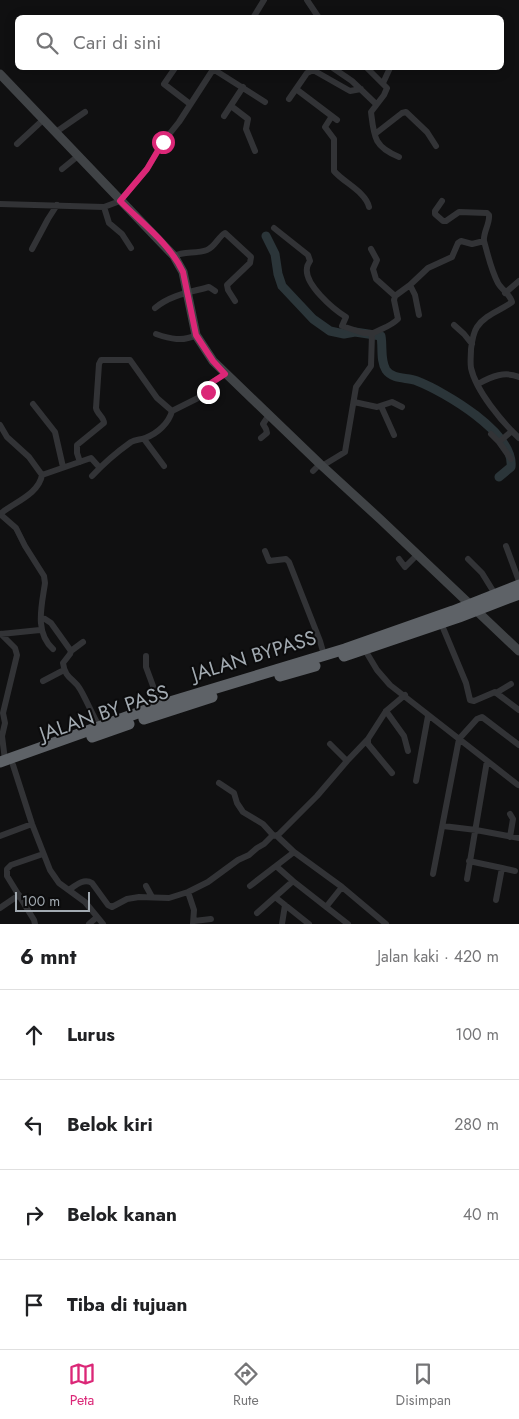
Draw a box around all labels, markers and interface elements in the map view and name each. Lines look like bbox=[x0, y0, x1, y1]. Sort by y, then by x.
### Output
search box bbox=[15, 15, 504, 70]
icon: search bbox=[33, 29, 61, 57]
text: Cari di sini bbox=[73, 29, 161, 56]
route start bbox=[152, 131, 175, 154]
route end bbox=[197, 381, 220, 404]
street label: JALAN BYPASS bbox=[185, 623, 320, 690]
street label: JALAN BY PASS bbox=[33, 677, 172, 750]
scale bar bbox=[15, 889, 90, 912]
text: 100 m bbox=[22, 891, 60, 911]
text: 6 mnt bbox=[20, 942, 76, 972]
text: Jalan kaki · 420 m bbox=[377, 945, 499, 968]
icon: ahead bbox=[20, 1021, 48, 1049]
text: Lurus bbox=[67, 1021, 115, 1048]
text: 100 m bbox=[455, 1023, 499, 1046]
icon: left bbox=[20, 1111, 48, 1139]
text: Belok kiri bbox=[67, 1111, 153, 1138]
text: 280 m bbox=[454, 1113, 499, 1136]
icon: right bbox=[20, 1201, 48, 1229]
text: Belok kanan bbox=[67, 1201, 177, 1228]
text: 40 m bbox=[463, 1203, 499, 1226]
icon: arrive bbox=[20, 1291, 48, 1319]
text: Tiba di tujuan bbox=[67, 1291, 187, 1318]
tab: Peta bbox=[68, 1360, 96, 1410]
tab: Rute bbox=[232, 1360, 260, 1410]
tab: Disimpan bbox=[396, 1360, 451, 1410]

